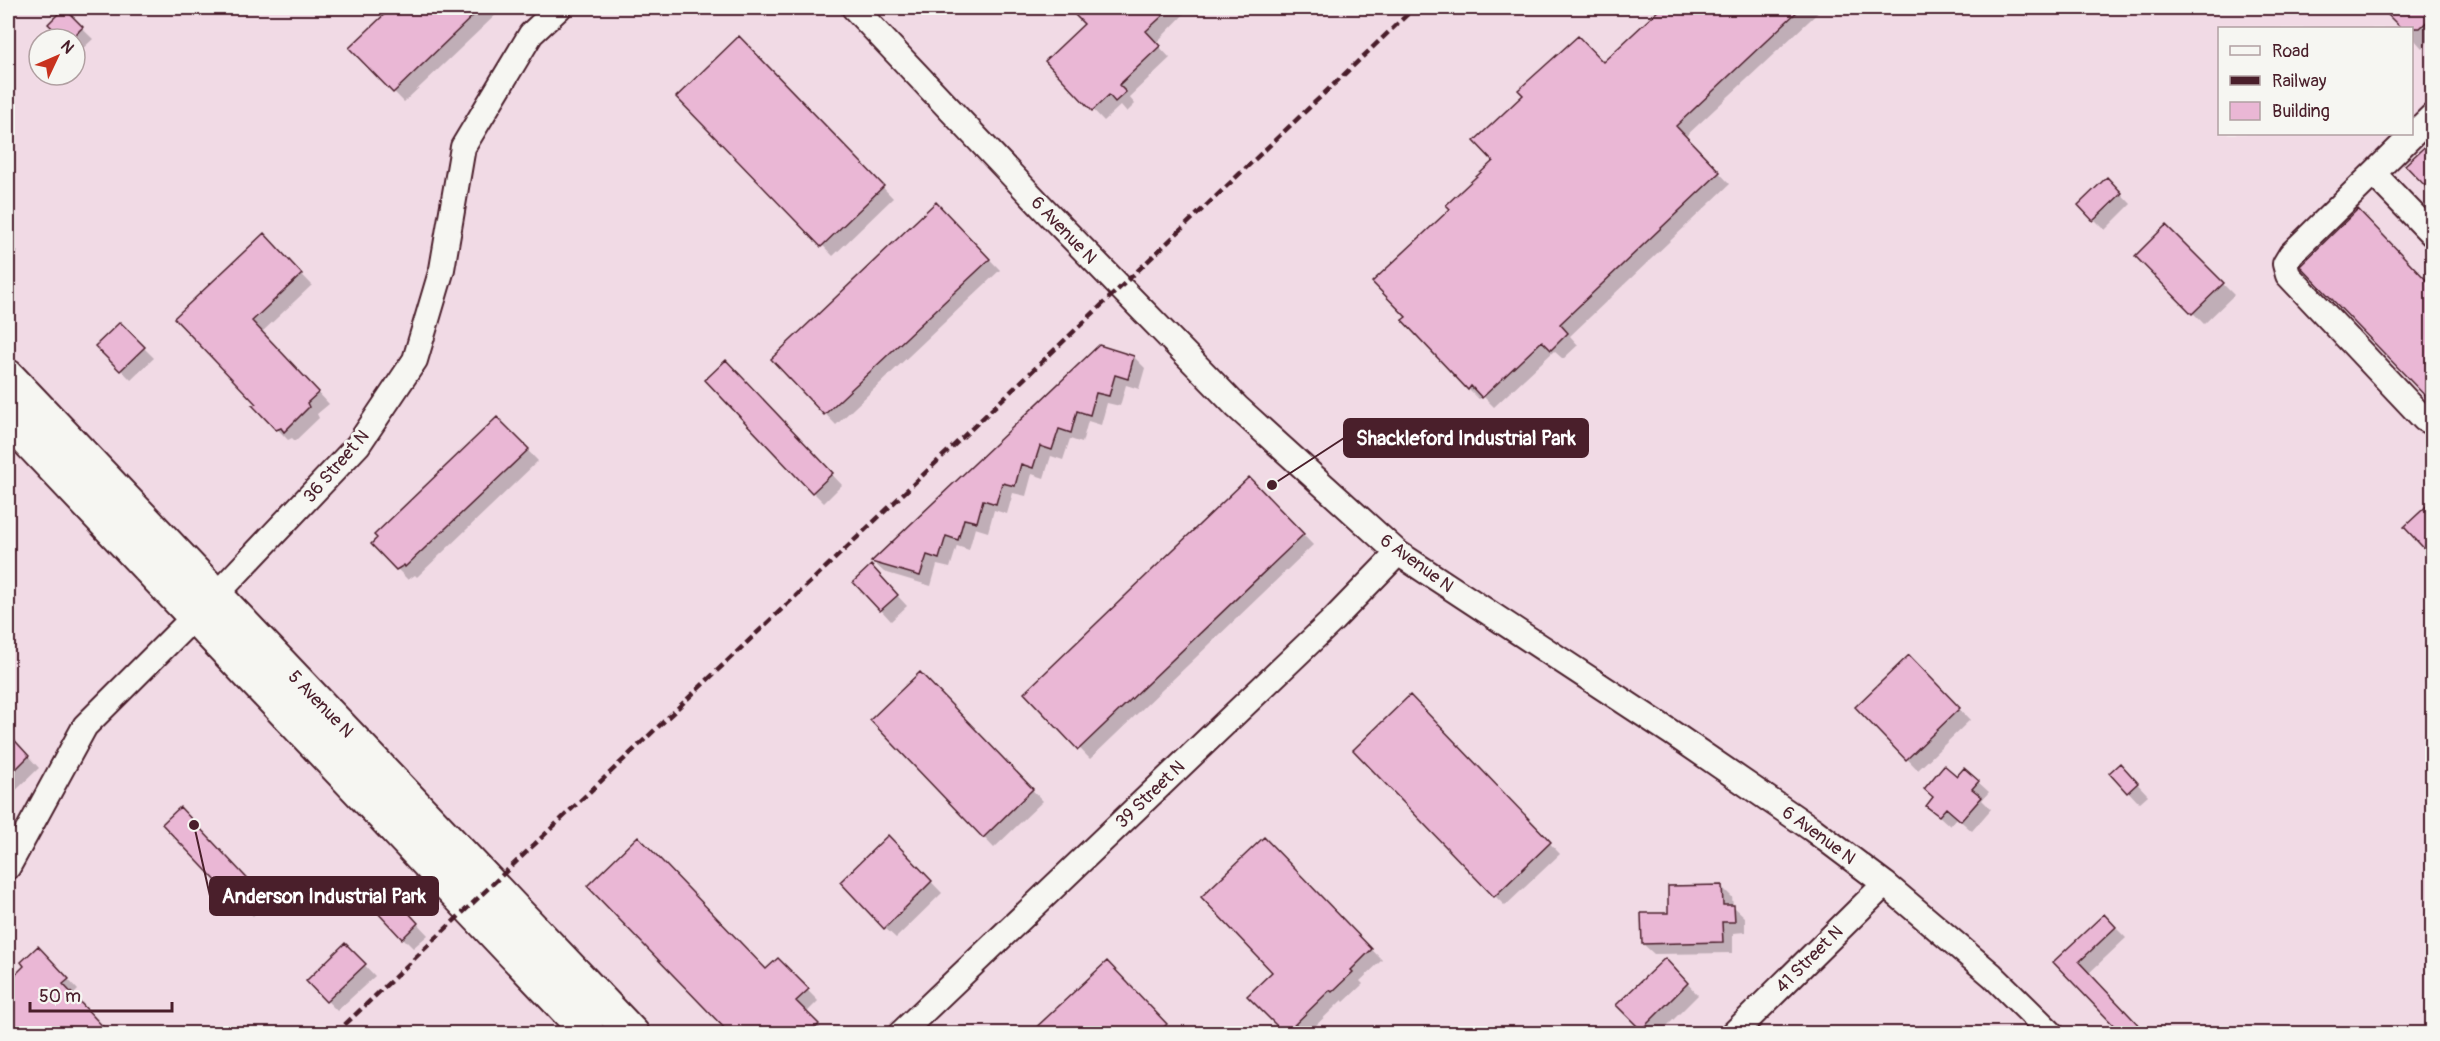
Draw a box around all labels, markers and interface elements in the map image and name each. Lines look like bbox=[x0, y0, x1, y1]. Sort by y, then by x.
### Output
north arrow bbox=[27, 27, 87, 87]
legend bbox=[2218, 27, 2413, 135]
text: N bbox=[56, 36, 78, 58]
text: Road bbox=[2272, 40, 2309, 63]
text: Railway bbox=[2272, 70, 2327, 93]
text: Building bbox=[2272, 100, 2330, 123]
street label: 6 Avenue N bbox=[1026, 192, 1102, 269]
callout: Shackleford Industrial Park bbox=[1344, 419, 1588, 457]
street label: 36 Street N bbox=[298, 425, 374, 508]
text: Shackleford Industrial Park bbox=[1356, 426, 1577, 451]
street label: 6 Avenue N bbox=[1375, 529, 1458, 598]
street label: 5 Avenue N bbox=[283, 666, 358, 743]
street label: 39 Street N bbox=[1111, 755, 1190, 833]
street label: 6 Avenue N bbox=[1777, 801, 1860, 870]
callout: Anderson Industrial Park bbox=[210, 877, 438, 915]
text: Anderson Industrial Park bbox=[222, 884, 427, 909]
street label: 41 Street N bbox=[1771, 921, 1848, 998]
scale bar bbox=[30, 975, 172, 1013]
text: 50 m bbox=[39, 985, 81, 1008]

